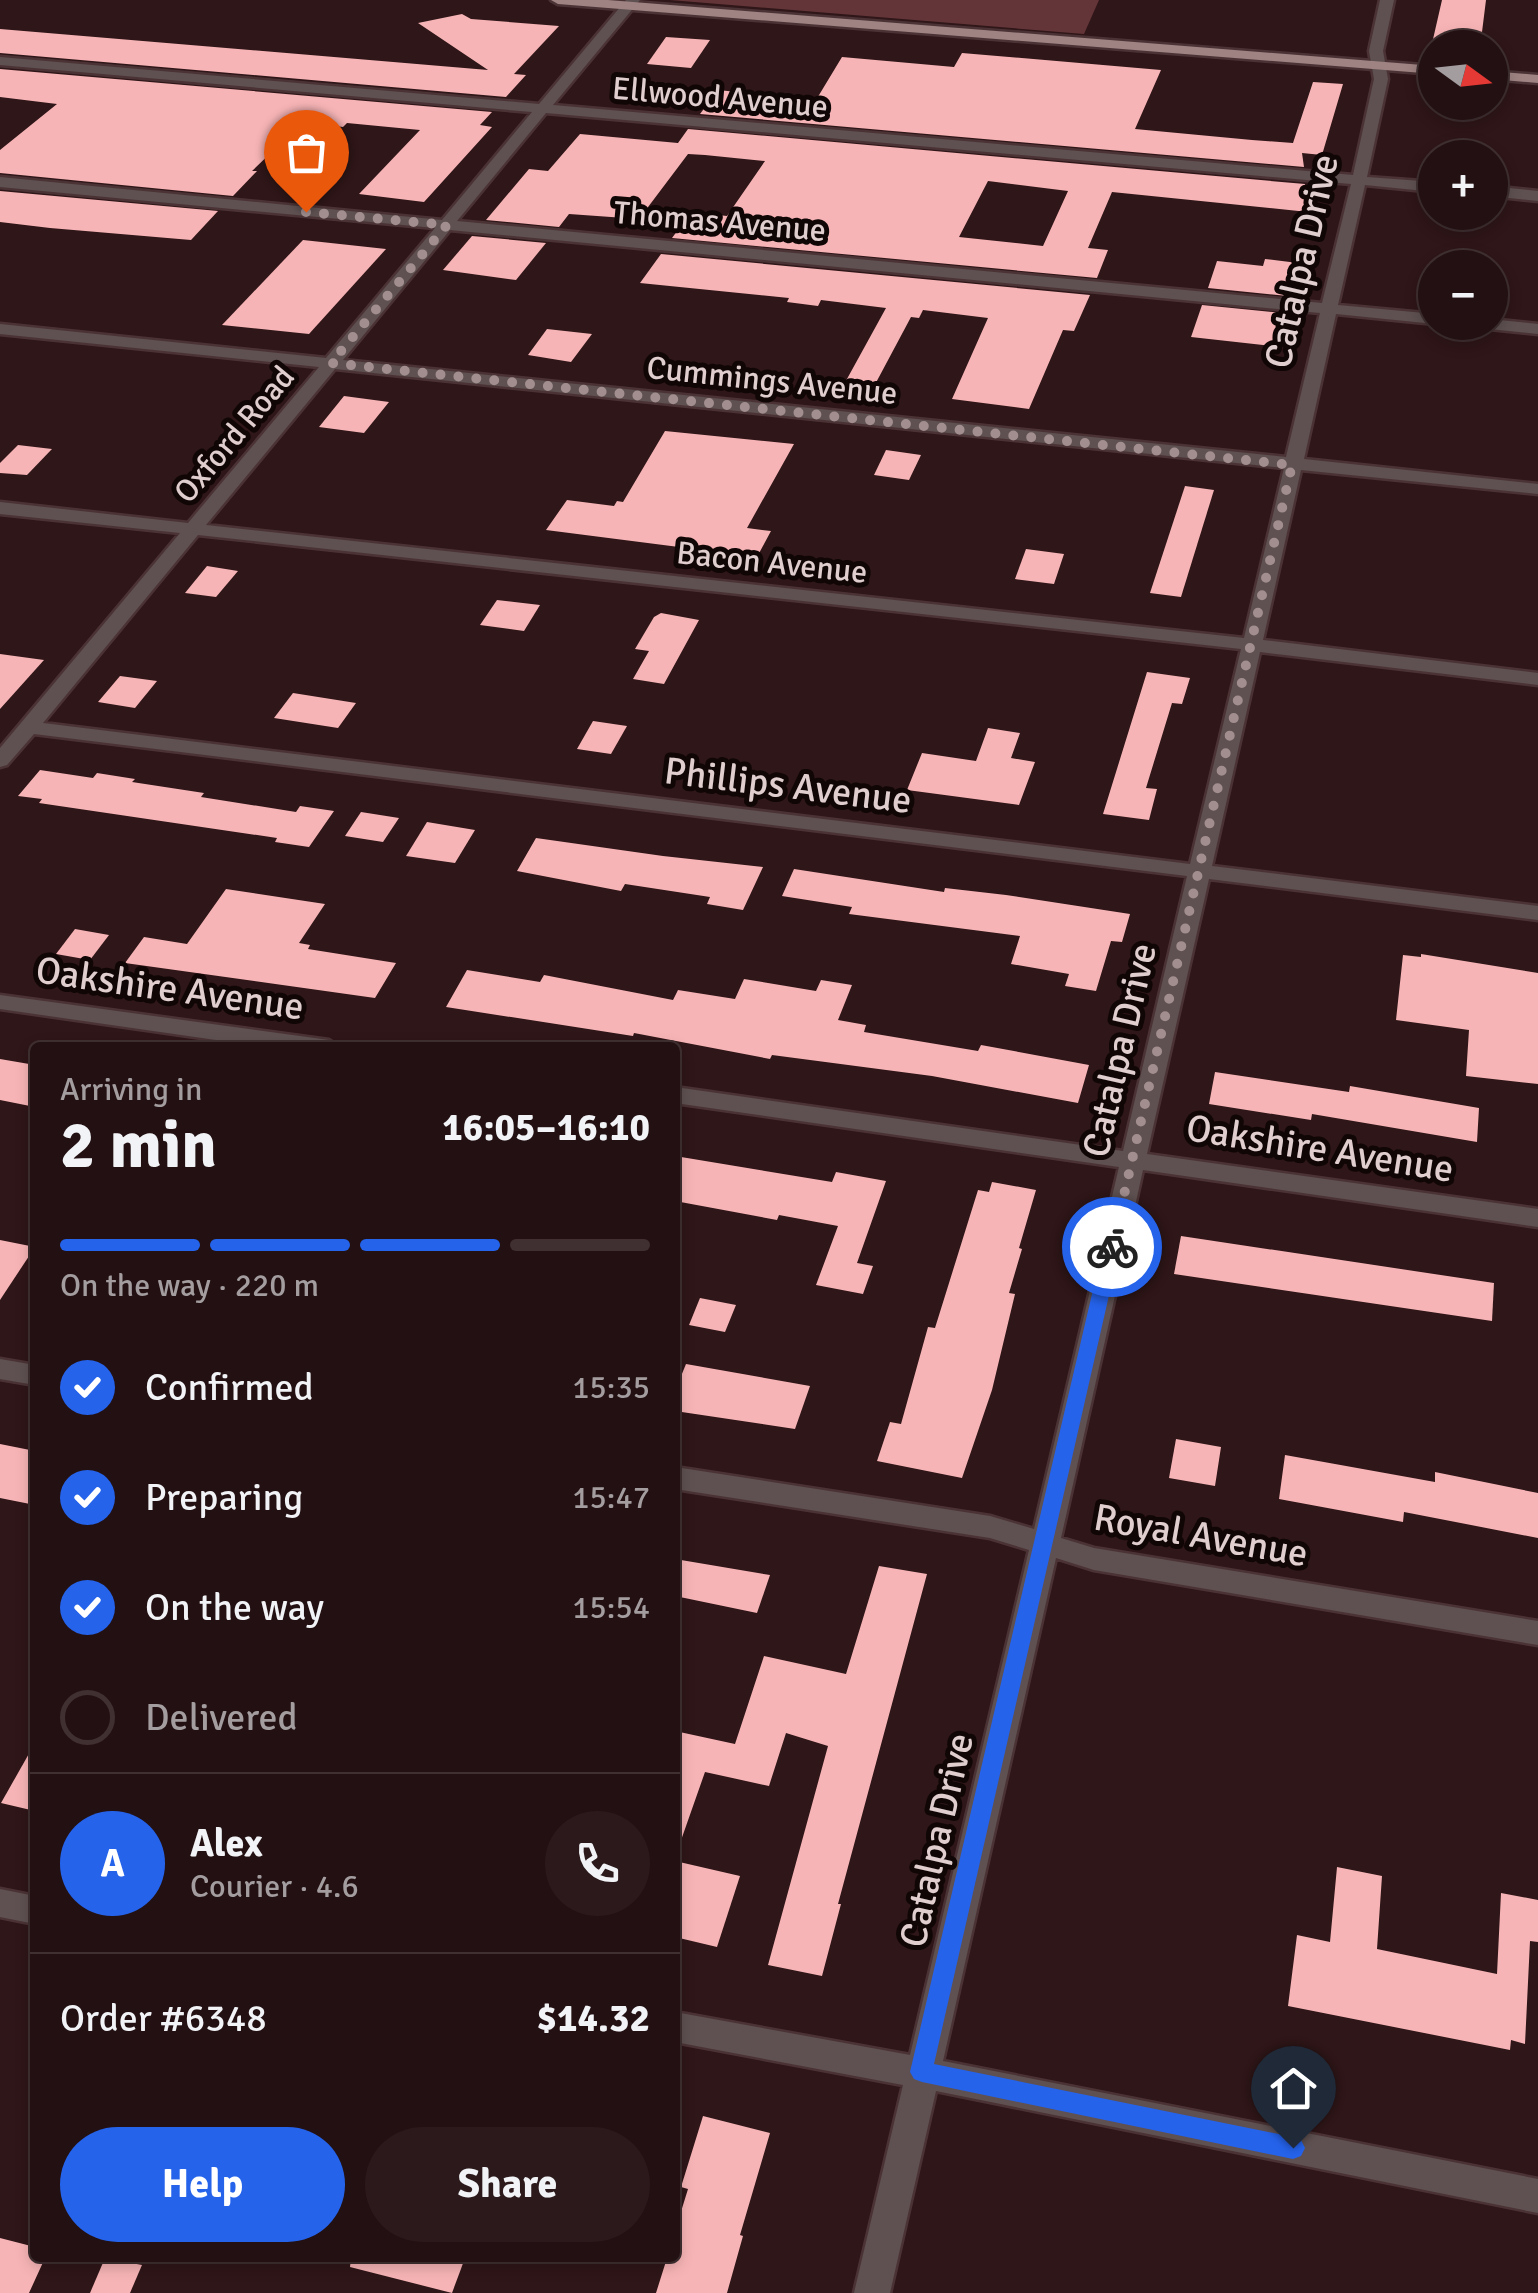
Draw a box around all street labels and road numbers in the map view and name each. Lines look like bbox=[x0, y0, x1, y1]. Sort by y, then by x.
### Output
street label: Ellwood Avenue bbox=[610, 69, 829, 126]
street label: Catalpa Drive bbox=[1254, 150, 1349, 373]
street label: Thomas Avenue bbox=[612, 193, 828, 250]
street label: Cummings Avenue bbox=[645, 348, 899, 413]
street label: Oxford Road bbox=[166, 358, 303, 511]
street label: Bacon Avenue bbox=[675, 533, 869, 592]
street label: Phillips Avenue bbox=[662, 747, 914, 824]
street label: Catalpa Drive bbox=[1072, 939, 1167, 1162]
street label: Oakshire Avenue bbox=[33, 946, 307, 1031]
street label: Oakshire Avenue bbox=[1183, 1104, 1457, 1193]
street label: Royal Avenue bbox=[1090, 1494, 1312, 1577]
street label: Catalpa Drive bbox=[889, 1729, 984, 1952]

